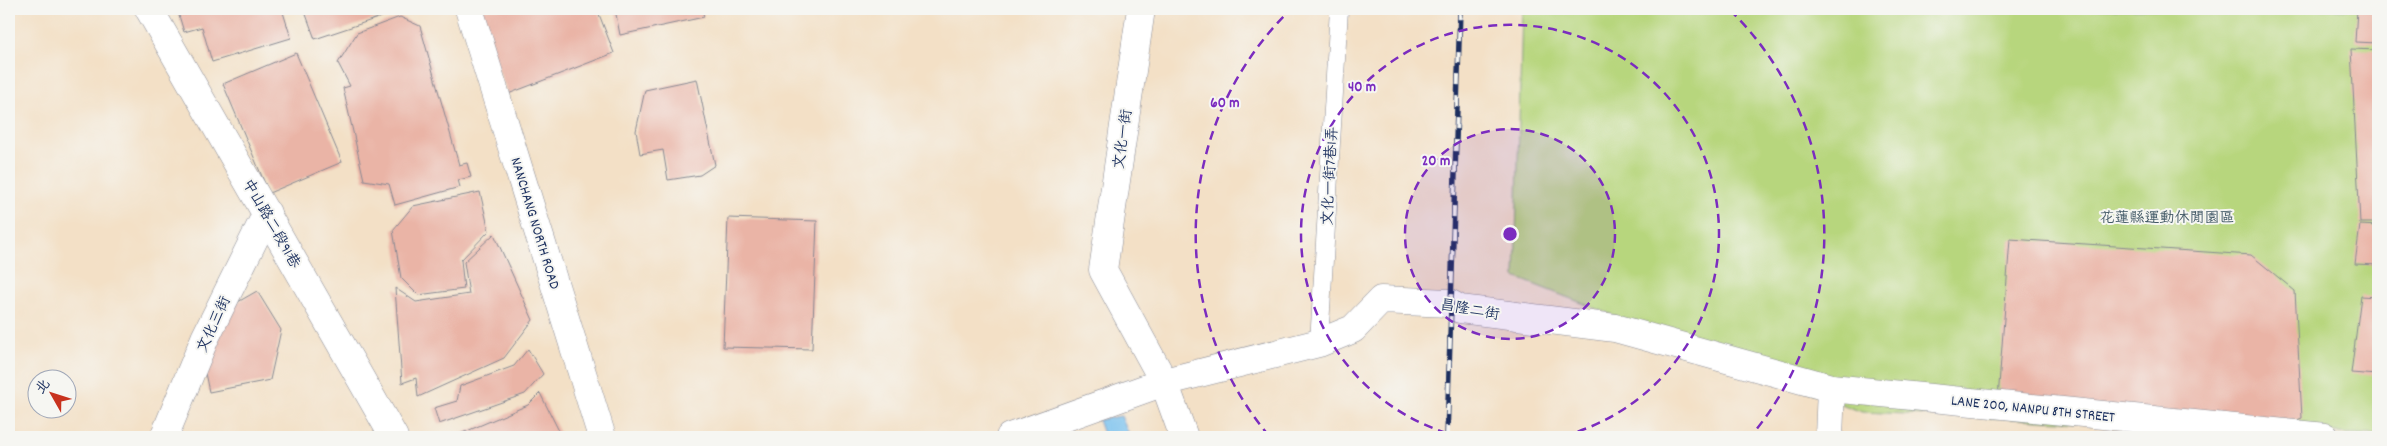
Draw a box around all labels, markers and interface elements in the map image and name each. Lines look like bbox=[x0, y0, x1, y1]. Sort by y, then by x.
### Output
text: 40 m bbox=[1348, 77, 1376, 99]
text: 60 m bbox=[1210, 93, 1240, 115]
street label: 文化一街 bbox=[1109, 108, 1139, 171]
street label: 文化一街7巷1弄 bbox=[1317, 126, 1345, 226]
text: 20 m bbox=[1422, 151, 1450, 173]
street label: NANCHANG NORTH ROAD bbox=[504, 155, 565, 293]
street label: 中山路二段91巷 bbox=[236, 175, 305, 273]
park label: 花蓮縣運動休閒園區 bbox=[2099, 208, 2235, 230]
centre of rings bbox=[1501, 225, 1519, 243]
street label: 文化三街 bbox=[192, 293, 237, 357]
street label: 昌隆二街 bbox=[1438, 295, 1501, 327]
north arrow bbox=[28, 368, 78, 418]
text: 北 bbox=[31, 375, 56, 399]
street label: LANE 200, NANPU 8TH STREET bbox=[1950, 390, 2116, 430]

